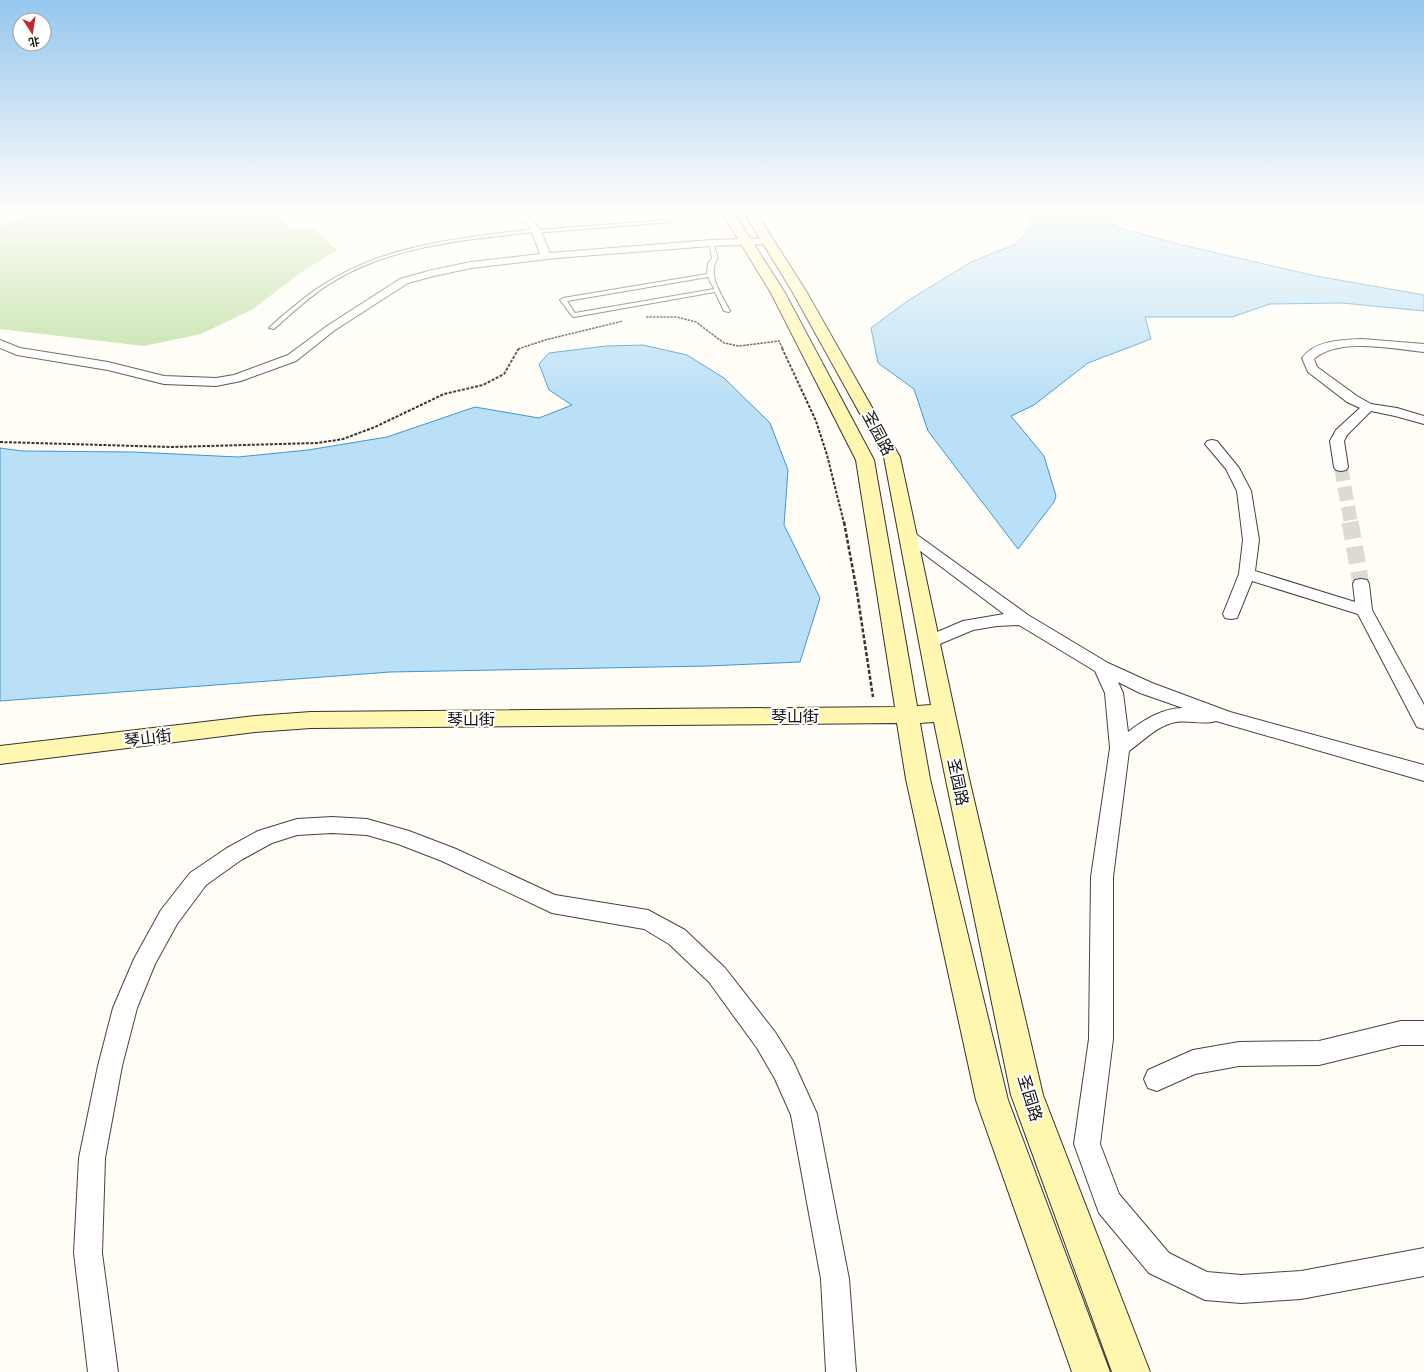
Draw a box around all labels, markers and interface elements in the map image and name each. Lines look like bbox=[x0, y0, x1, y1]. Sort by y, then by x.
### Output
north arrow bbox=[12, 12, 52, 52]
text: 北 bbox=[27, 34, 41, 49]
street label: 圣园路 bbox=[858, 407, 898, 459]
street label: 琴山街 bbox=[771, 707, 819, 726]
street label: 琴山街 bbox=[447, 710, 495, 729]
street label: 琴山街 bbox=[123, 726, 173, 750]
street label: 圣园路 bbox=[944, 757, 972, 807]
street label: 圣园路 bbox=[1014, 1072, 1046, 1124]

